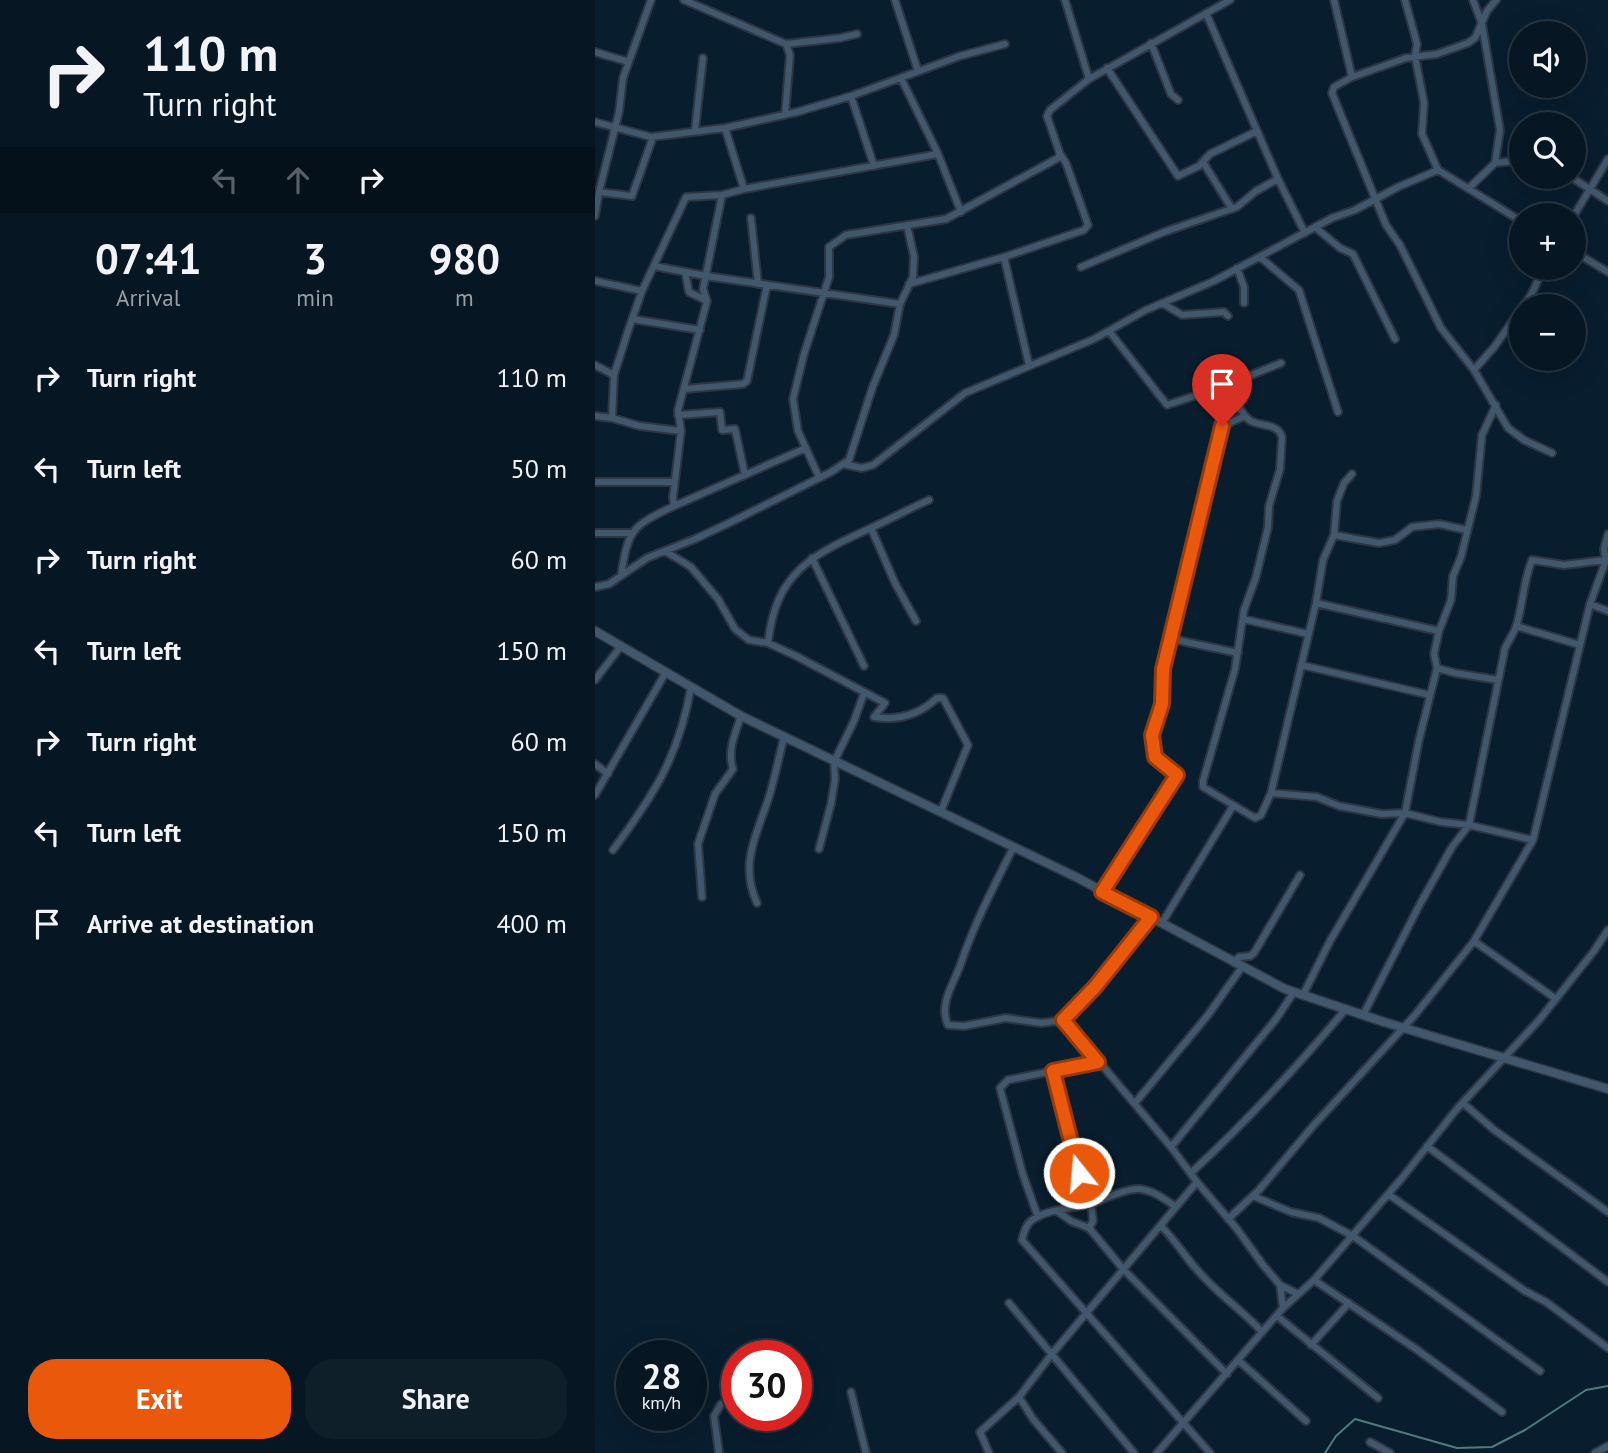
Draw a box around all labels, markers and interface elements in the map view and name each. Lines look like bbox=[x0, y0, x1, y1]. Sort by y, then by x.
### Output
text: 110 m bbox=[143, 21, 278, 85]
map controls bbox=[1509, 21, 1586, 371]
button: sound bbox=[1509, 21, 1586, 98]
icon: right bbox=[28, 28, 119, 119]
text: Turn right bbox=[143, 83, 277, 125]
button: search bbox=[1509, 112, 1586, 189]
icon: left bbox=[206, 161, 244, 199]
icon: ahead bbox=[279, 161, 317, 199]
icon: right bbox=[352, 161, 390, 199]
button: + bbox=[1509, 203, 1586, 280]
text: 07:41 bbox=[95, 231, 201, 286]
text: 3 bbox=[303, 231, 327, 286]
text: 980 bbox=[429, 231, 500, 286]
text: Arrival bbox=[116, 283, 180, 312]
text: min bbox=[296, 283, 334, 312]
text: m bbox=[455, 283, 474, 312]
button: − bbox=[1509, 294, 1586, 371]
pin bbox=[1192, 354, 1252, 426]
icon: right bbox=[28, 359, 66, 397]
text: Turn right bbox=[87, 361, 196, 394]
text: 110 m bbox=[496, 361, 567, 394]
icon: arrive bbox=[1203, 365, 1241, 403]
icon: left bbox=[28, 450, 66, 488]
text: Turn left bbox=[87, 452, 181, 485]
text: 50 m bbox=[511, 452, 567, 485]
icon: right bbox=[28, 541, 66, 579]
text: Turn right bbox=[87, 543, 196, 576]
text: 60 m bbox=[511, 543, 567, 576]
icon: left bbox=[28, 632, 66, 670]
text: Turn left bbox=[87, 634, 181, 667]
text: 150 m bbox=[496, 634, 567, 667]
icon: right bbox=[28, 723, 66, 761]
text: Turn right bbox=[87, 725, 196, 758]
text: 60 m bbox=[511, 725, 567, 758]
icon: left bbox=[28, 814, 66, 852]
text: Turn left bbox=[87, 816, 181, 849]
text: 150 m bbox=[496, 816, 567, 849]
icon: arrive bbox=[28, 905, 66, 943]
text: Arrive at destination bbox=[87, 907, 314, 940]
text: 400 m bbox=[496, 907, 567, 940]
position arrow bbox=[1042, 1136, 1116, 1210]
speed limit sign: 30 bbox=[721, 1340, 812, 1431]
text: 28 bbox=[642, 1353, 681, 1399]
button: Exit bbox=[28, 1359, 291, 1439]
button: Share bbox=[305, 1359, 567, 1439]
text: km/h bbox=[642, 1391, 681, 1414]

